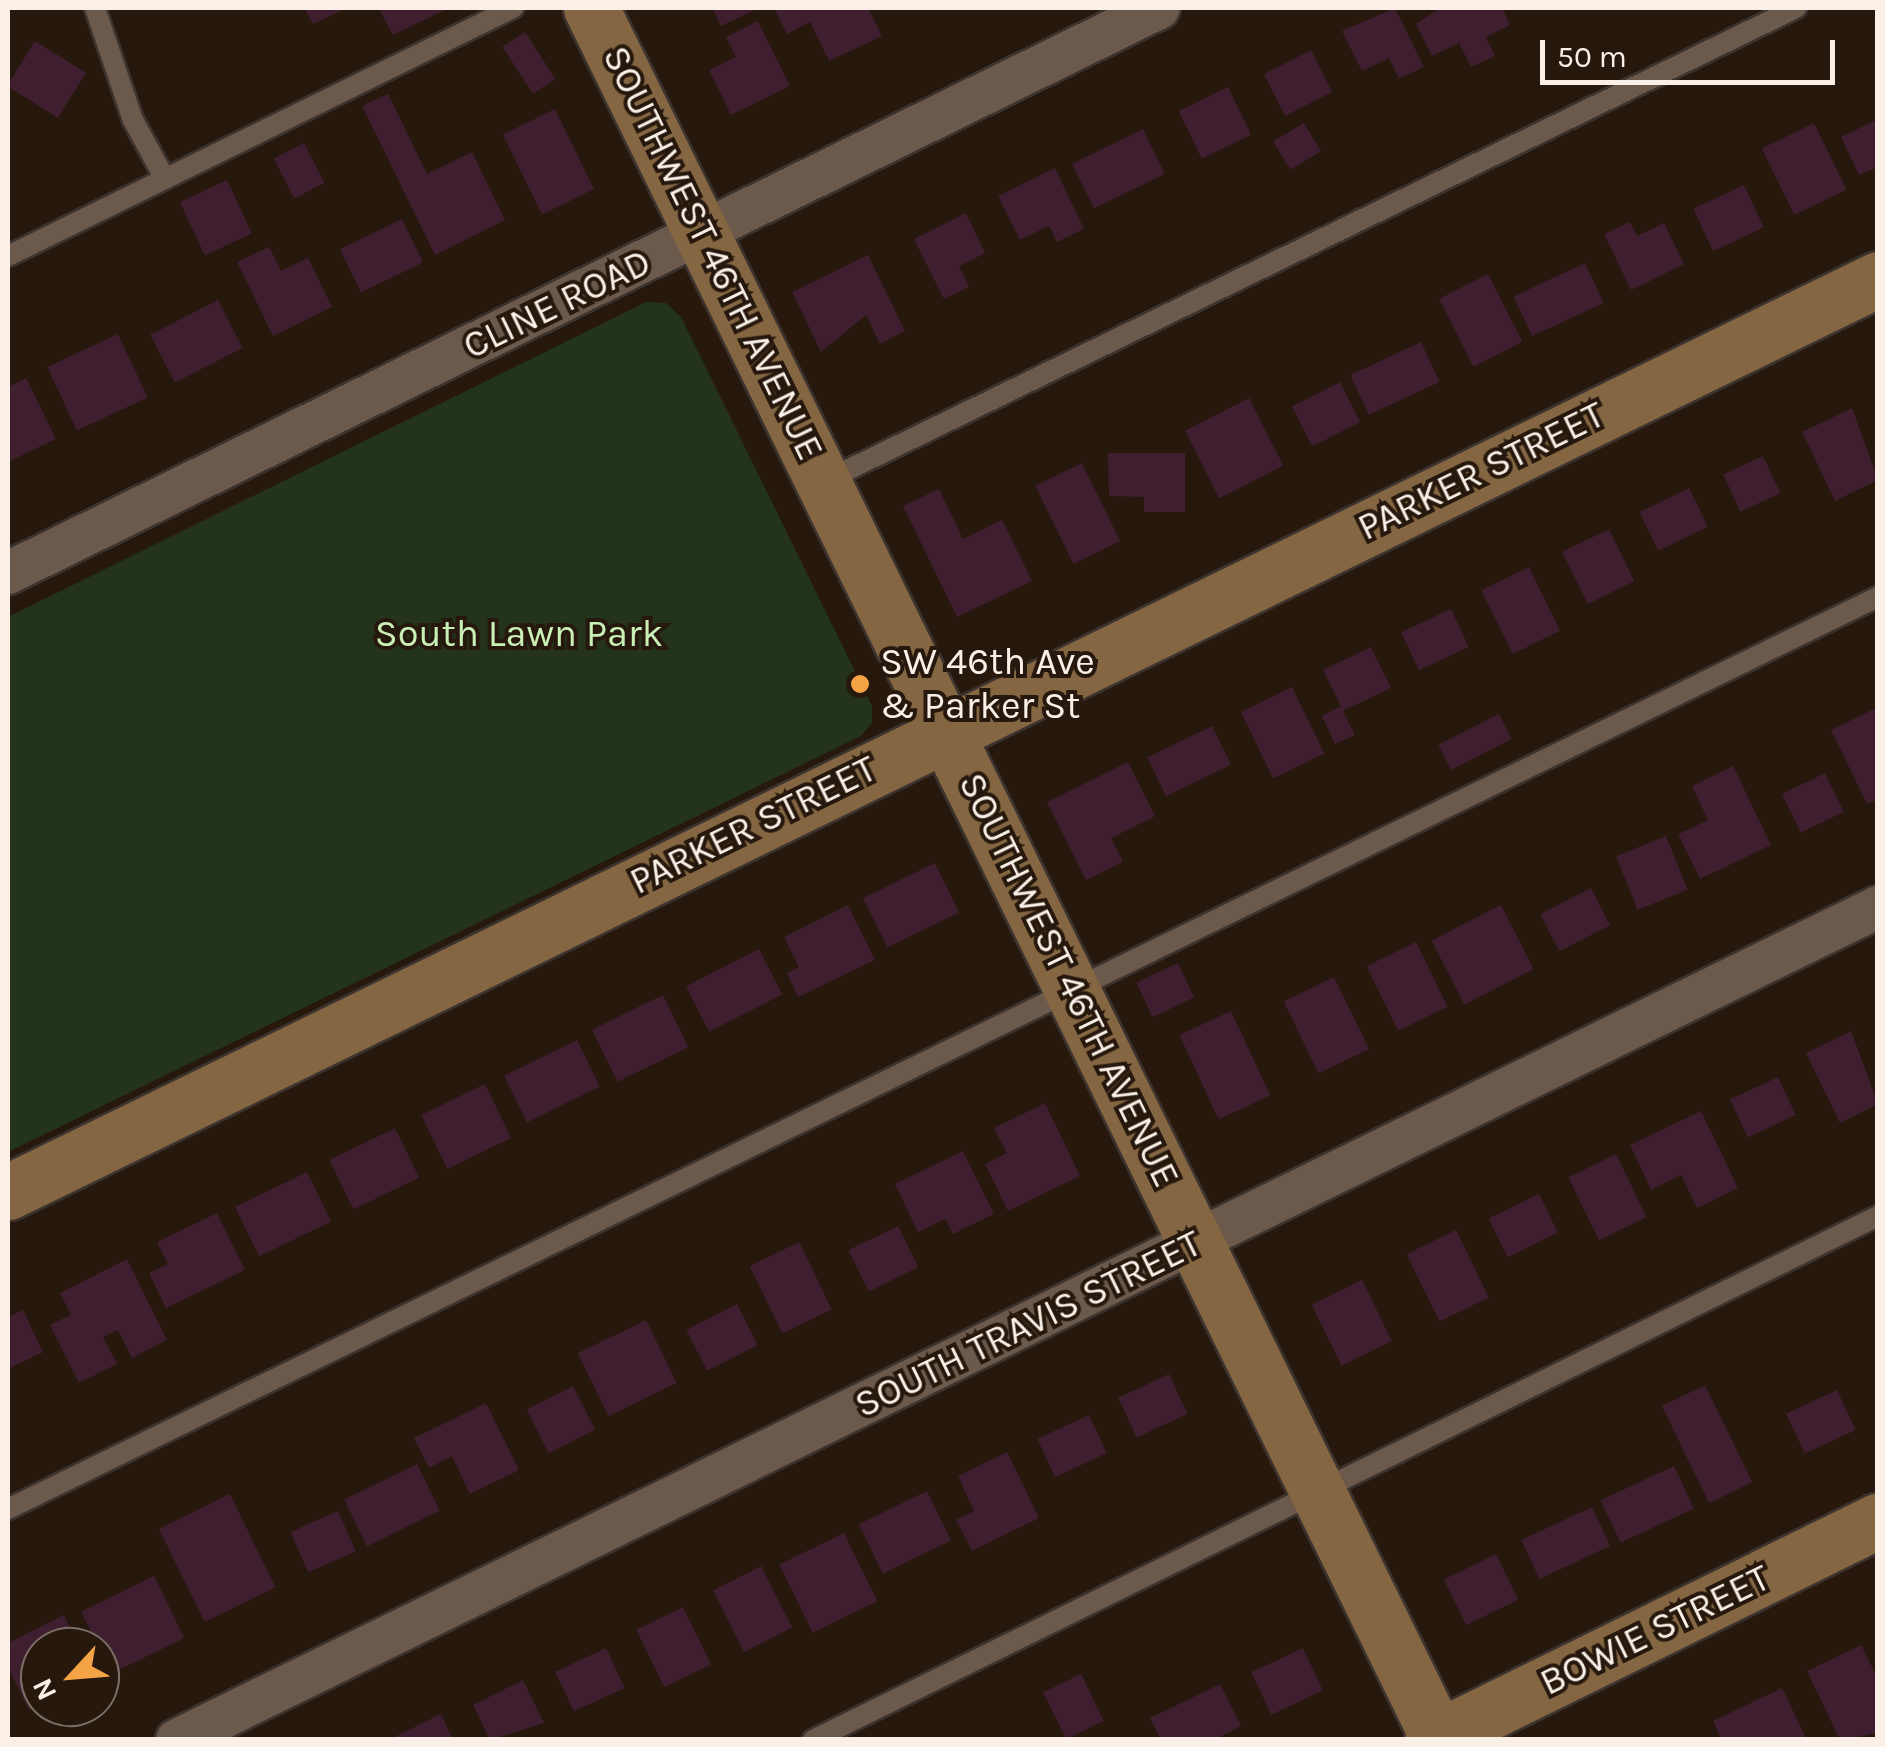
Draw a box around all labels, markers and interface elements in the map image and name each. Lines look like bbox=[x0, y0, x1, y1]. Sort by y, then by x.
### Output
scale bar bbox=[1545, 20, 1840, 82]
street label: SOUTHWEST 46TH AVENUE bbox=[593, 38, 833, 468]
text: 50 m bbox=[1557, 39, 1627, 75]
street label: CLINE ROAD bbox=[456, 239, 658, 369]
street label: PARKER STREET bbox=[1350, 392, 1612, 550]
park label: South Lawn Park bbox=[375, 611, 663, 657]
place label: SW 46th Ave & Parker St bbox=[880, 639, 1095, 728]
marker: SW 46th Ave & Parker St bbox=[849, 673, 871, 695]
street label: PARKER STREET bbox=[622, 746, 884, 904]
street label: SOUTHWEST 46TH AVENUE bbox=[949, 765, 1189, 1195]
street label: SOUTH TRAVIS STREET bbox=[847, 1220, 1209, 1428]
street label: BOWIE STREET bbox=[1533, 1555, 1777, 1705]
north arrow bbox=[20, 1627, 120, 1727]
text: N bbox=[25, 1673, 64, 1706]

